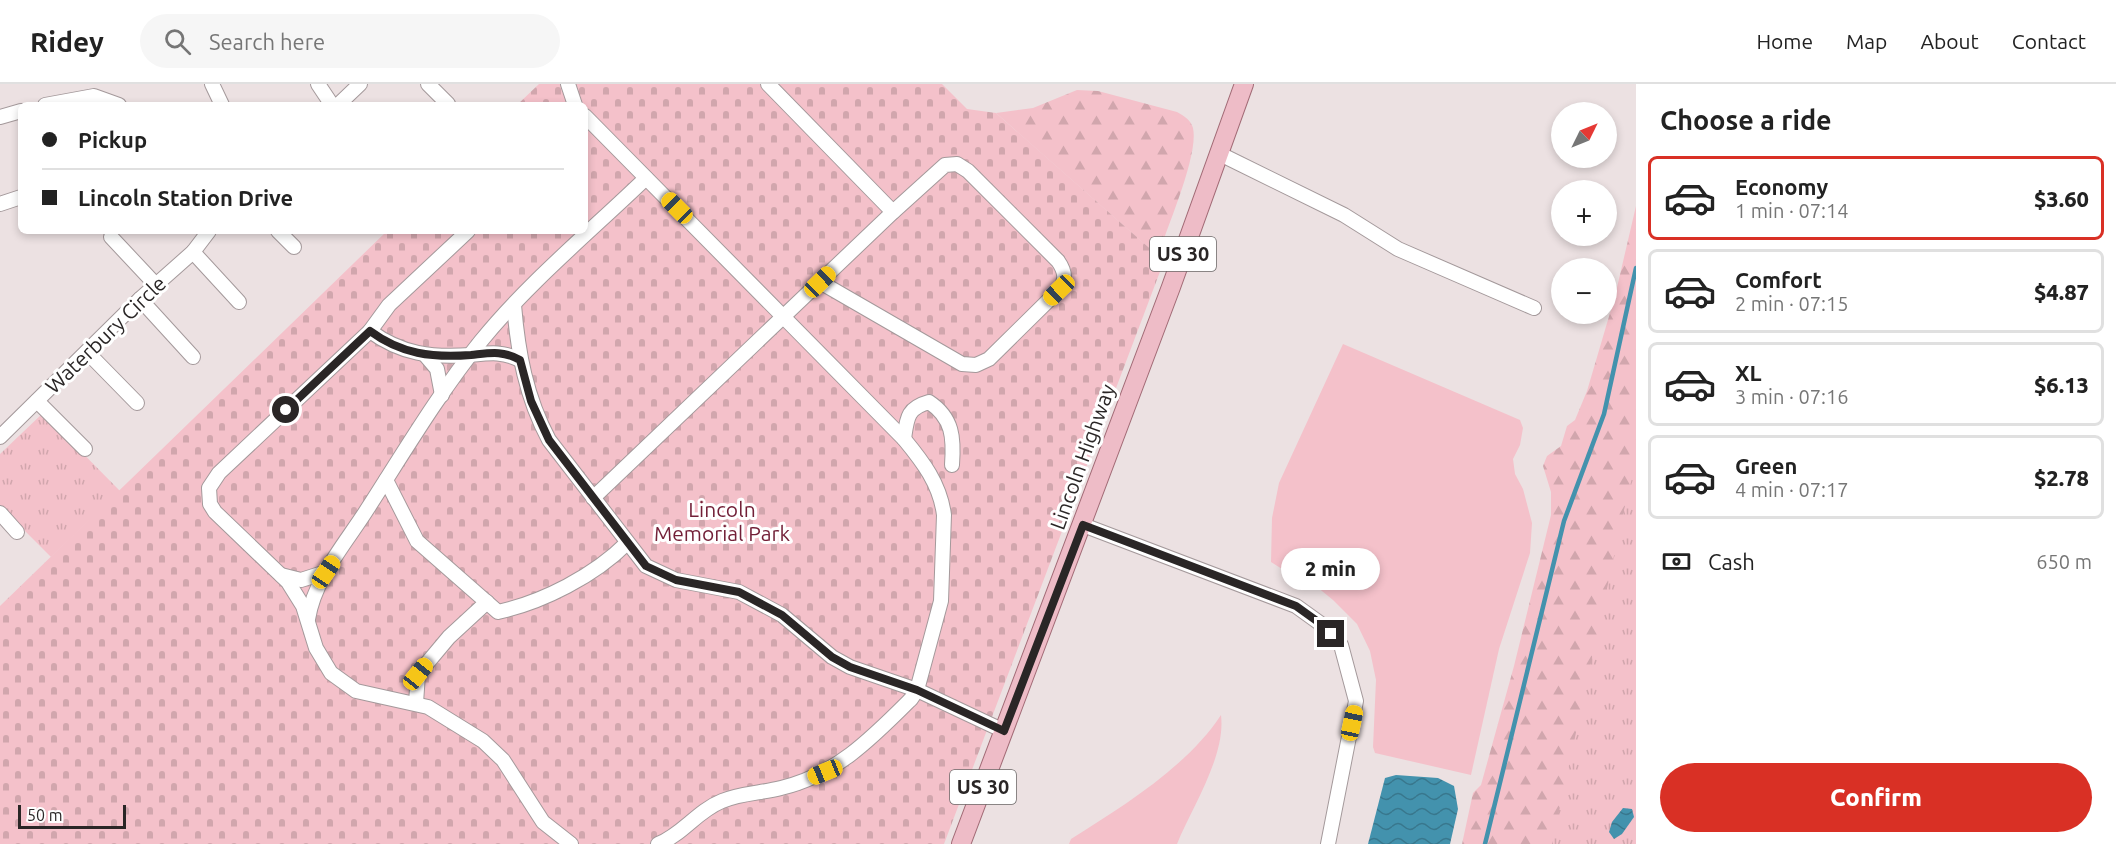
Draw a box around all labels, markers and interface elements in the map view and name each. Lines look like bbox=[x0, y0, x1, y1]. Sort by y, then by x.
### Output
search box bbox=[140, 14, 560, 68]
icon: search bbox=[161, 25, 194, 58]
text: Ridey bbox=[30, 26, 104, 57]
text: Search here bbox=[209, 29, 325, 54]
text: Home bbox=[1756, 29, 1813, 53]
text: Map bbox=[1846, 29, 1887, 53]
text: About bbox=[1920, 29, 1979, 53]
text: Contact bbox=[2012, 29, 2086, 53]
north arrow bbox=[1551, 102, 1617, 168]
map controls bbox=[1551, 102, 1617, 324]
text: Choose a ride bbox=[1660, 105, 1832, 135]
text: Pickup bbox=[78, 127, 147, 152]
icon: car bbox=[1663, 171, 1717, 225]
text: Economy bbox=[1735, 174, 1828, 199]
button: + bbox=[1551, 180, 1617, 246]
text: Lincoln Station Drive bbox=[78, 185, 293, 210]
text: $3.60 bbox=[2034, 186, 2089, 211]
car bbox=[658, 189, 696, 227]
text: 1 min · 07:14 bbox=[1735, 199, 1849, 222]
road number: US 30 bbox=[1150, 237, 1216, 271]
button: − bbox=[1551, 258, 1617, 324]
car bbox=[801, 263, 839, 301]
icon: car bbox=[1663, 264, 1717, 318]
text: Comfort bbox=[1735, 267, 1822, 292]
street label: Waterbury Circle bbox=[40, 271, 170, 398]
car bbox=[1040, 271, 1078, 309]
text: $4.87 bbox=[2034, 279, 2089, 304]
text: 2 min · 07:15 bbox=[1735, 292, 1849, 315]
icon: car bbox=[1663, 357, 1717, 411]
text: XL bbox=[1735, 360, 1762, 385]
text: $6.13 bbox=[2034, 372, 2089, 397]
street label: Lincoln Highway bbox=[1045, 381, 1120, 533]
text: 3 min · 07:16 bbox=[1735, 385, 1849, 408]
route start bbox=[272, 396, 299, 423]
icon: car bbox=[1663, 450, 1717, 504]
text: Green bbox=[1735, 453, 1797, 478]
text: $2.78 bbox=[2034, 465, 2089, 490]
text: 4 min · 07:17 bbox=[1735, 478, 1849, 501]
park label: Lincoln Memorial Park bbox=[654, 497, 790, 545]
icon: cash bbox=[1660, 545, 1693, 578]
callout: 2 min bbox=[1282, 547, 1380, 589]
text: Cash bbox=[1708, 549, 1755, 574]
text: 650 m bbox=[2036, 550, 2092, 573]
car bbox=[308, 552, 344, 592]
text: 2 min bbox=[1305, 557, 1356, 580]
route end bbox=[1317, 620, 1344, 647]
car bbox=[400, 654, 436, 694]
car bbox=[1339, 704, 1365, 742]
car bbox=[805, 757, 845, 787]
button: Confirm bbox=[1660, 763, 2092, 832]
road number: US 30 bbox=[950, 770, 1016, 804]
scale bar bbox=[18, 802, 126, 830]
text: 50 m bbox=[27, 806, 63, 824]

